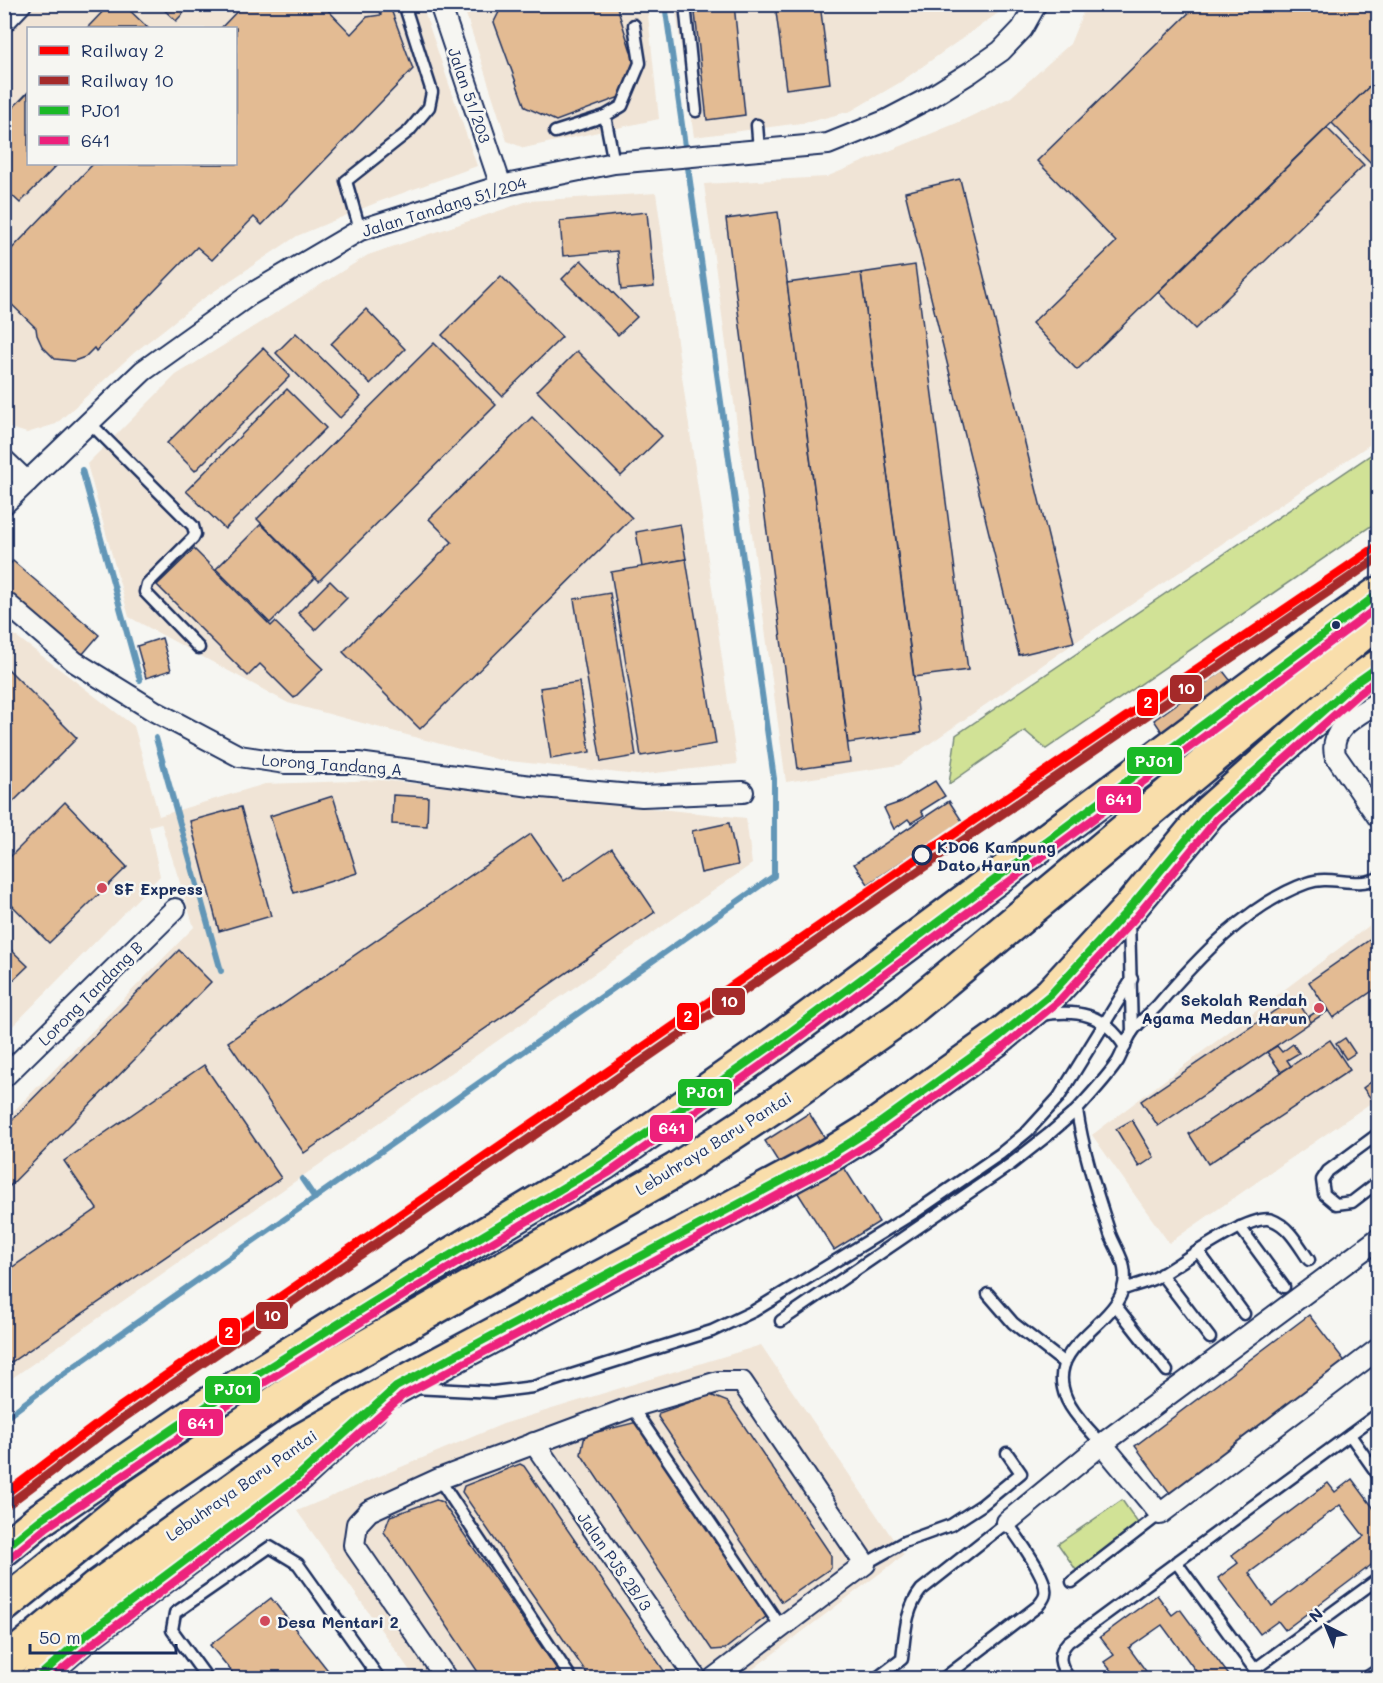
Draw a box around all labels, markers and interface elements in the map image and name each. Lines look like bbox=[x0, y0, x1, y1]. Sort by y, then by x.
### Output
legend bbox=[27, 27, 237, 165]
text: Railway 2 bbox=[81, 38, 164, 62]
street label: Jalan 51/203 bbox=[444, 44, 496, 146]
text: Railway 10 bbox=[81, 68, 173, 92]
text: PJ01 bbox=[81, 98, 121, 122]
text: 641 bbox=[81, 128, 110, 152]
street label: Jalan Tandang 51/204 bbox=[359, 171, 529, 241]
unlabelled marker bbox=[1330, 619, 1342, 631]
line badge: 10 bbox=[1169, 674, 1203, 703]
text: 10 bbox=[1177, 677, 1195, 698]
line badge: 2 bbox=[1136, 688, 1159, 717]
text: 2 bbox=[1144, 691, 1153, 712]
line badge: PJ01 bbox=[1126, 746, 1183, 775]
street label: Lorong Tandang A bbox=[261, 749, 403, 779]
text: PJ01 bbox=[1135, 750, 1173, 771]
line badge: 641 bbox=[1096, 785, 1142, 814]
text: 641 bbox=[1106, 788, 1132, 809]
place label: KD06 Kampung Dato Harun bbox=[937, 836, 1056, 875]
marker: KD06 Kampung Dato Harun bbox=[912, 845, 932, 865]
place label: SF Express bbox=[114, 878, 203, 899]
marker: SF Express bbox=[95, 881, 109, 895]
street label: Lorong Tandang B bbox=[33, 936, 147, 1050]
line badge: 10 bbox=[711, 987, 746, 1016]
place label: Sekolah Rendah Agama Medan Harun bbox=[1141, 989, 1307, 1028]
text: 10 bbox=[720, 990, 738, 1011]
marker: Sekolah Rendah Agama Medan Harun bbox=[1312, 1001, 1326, 1015]
line badge: 2 bbox=[676, 1002, 700, 1031]
text: 2 bbox=[684, 1005, 693, 1026]
line badge: PJ01 bbox=[677, 1078, 733, 1107]
text: PJ01 bbox=[686, 1081, 724, 1102]
street label: Lebuhraya Baru Pantai bbox=[631, 1086, 795, 1200]
line badge: 641 bbox=[649, 1114, 694, 1143]
text: 641 bbox=[659, 1117, 685, 1138]
line badge: 10 bbox=[255, 1301, 289, 1330]
text: 10 bbox=[263, 1304, 281, 1325]
line badge: 2 bbox=[218, 1317, 241, 1346]
text: 2 bbox=[225, 1321, 234, 1342]
line badge: PJ01 bbox=[204, 1375, 261, 1404]
text: PJ01 bbox=[214, 1378, 252, 1399]
line badge: 641 bbox=[178, 1408, 224, 1437]
text: 641 bbox=[188, 1412, 214, 1433]
street label: Lebuhraya Baru Pantai bbox=[161, 1425, 321, 1545]
street label: Jalan PJS 2B/3 bbox=[573, 1507, 657, 1615]
north arrow bbox=[1296, 1596, 1356, 1656]
text: N bbox=[1304, 1603, 1327, 1626]
place label: Desa Mentari 2 bbox=[277, 1611, 399, 1632]
marker: Desa Mentari 2 bbox=[258, 1614, 272, 1628]
scale bar bbox=[30, 1617, 176, 1655]
text: 50 m bbox=[39, 1625, 81, 1649]

